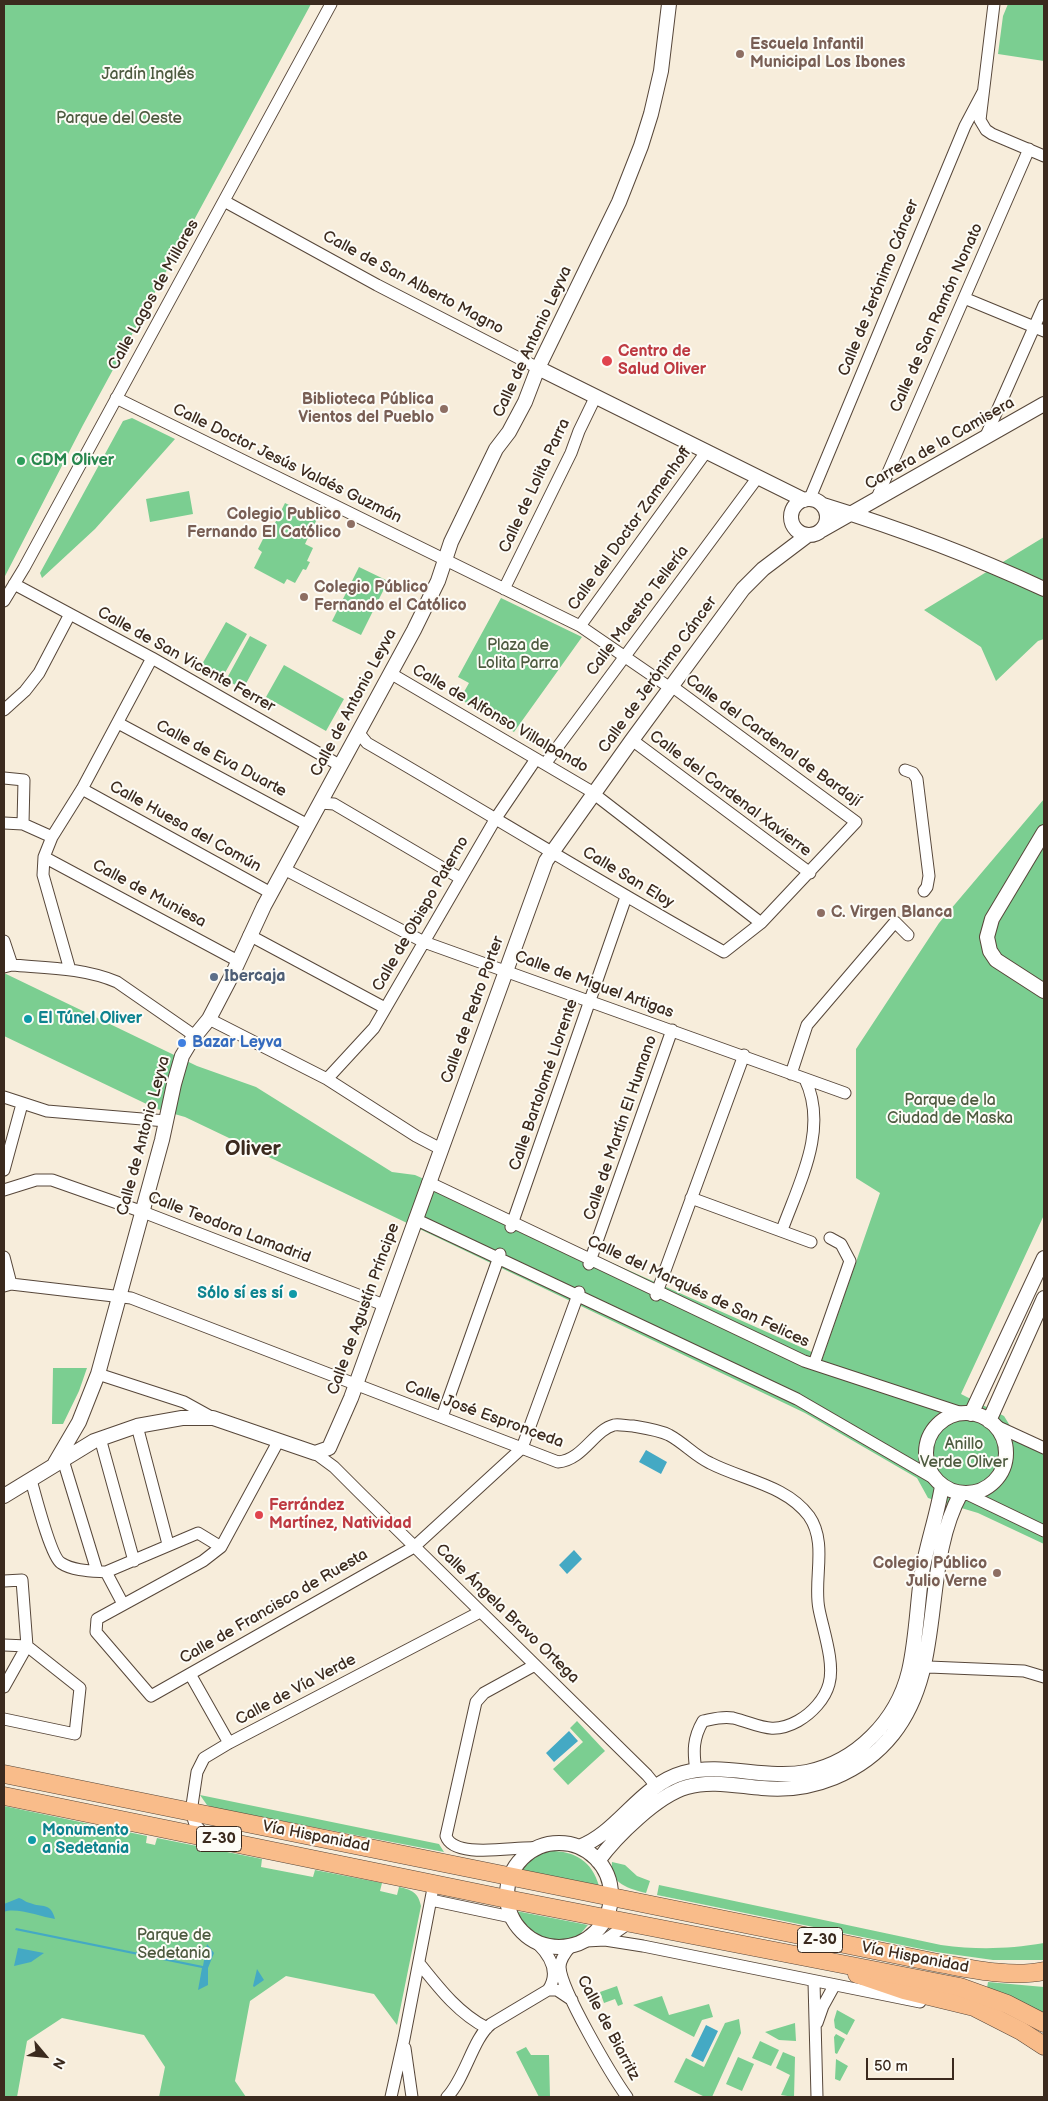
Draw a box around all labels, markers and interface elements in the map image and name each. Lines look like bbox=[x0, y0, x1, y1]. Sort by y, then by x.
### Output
place label: Escuela Infantil Municipal Los Ibones bbox=[750, 35, 905, 73]
marker: Escuela Infantil Municipal Los Ibones bbox=[734, 48, 746, 60]
park label: Jardín Inglés bbox=[101, 65, 195, 85]
park label: Parque del Oeste bbox=[56, 109, 182, 129]
street label: Calle de Jerónimo Cáncer bbox=[835, 197, 923, 379]
street label: Calle Lagos de Millares bbox=[105, 216, 203, 374]
street label: Calle de San Ramón Nonato bbox=[887, 220, 987, 416]
street label: Calle de San Alberto Magno bbox=[319, 227, 507, 339]
street label: Calle de Antonio Leyva bbox=[489, 263, 577, 421]
place label: Centro de Salud Oliver bbox=[618, 342, 706, 380]
marker: Centro de Salud Oliver bbox=[600, 354, 614, 368]
place label: Biblioteca Pública Vientos del Pueblo bbox=[298, 390, 434, 428]
street label: Carrera de la Camisera bbox=[862, 393, 1018, 495]
street label: Calle Doctor Jesús Valdés Guzmán bbox=[169, 400, 405, 528]
marker: Biblioteca Pública Vientos del Pueblo bbox=[438, 403, 450, 415]
street label: Calle de Lolita Parra bbox=[495, 416, 575, 556]
street label: Calle del Doctor Zamenhoff bbox=[564, 443, 696, 615]
place label: CDM Oliver bbox=[31, 451, 114, 471]
marker: CDM Oliver bbox=[15, 455, 27, 467]
place label: Colegio Publico Fernando El Católico bbox=[187, 505, 341, 543]
marker: Colegio Publico Fernando El Católico bbox=[345, 518, 357, 530]
street label: Calle Maestro Tellería bbox=[583, 542, 693, 680]
place label: Colegio Público Fernando el Católico bbox=[314, 578, 467, 616]
marker: Colegio Público Fernando el Católico bbox=[298, 591, 310, 603]
street label: Calle de Jerónimo Cáncer bbox=[595, 593, 721, 757]
street label: Calle de San Vicente Ferrer bbox=[94, 603, 278, 717]
street label: Calle de Antonio Leyva bbox=[307, 626, 401, 780]
park label: Plaza de Lolita Parra bbox=[477, 636, 559, 674]
street label: Calle de Alfonso Villalpando bbox=[408, 661, 592, 777]
street label: Calle del Cardenal de Bardají bbox=[681, 671, 865, 811]
street label: Calle de Eva Duarte bbox=[152, 716, 290, 802]
street label: Calle del Cardenal Xavierre bbox=[645, 727, 815, 861]
street label: Calle Huesa del Común bbox=[106, 777, 264, 877]
street label: Calle de Obispo Paterno bbox=[369, 833, 473, 995]
street label: Calle San Eloy bbox=[579, 843, 677, 913]
street label: Calle de Muniesa bbox=[89, 856, 209, 932]
place label: C. Virgen Blanca bbox=[831, 903, 952, 923]
marker: C. Virgen Blanca bbox=[815, 907, 827, 919]
street label: Calle de Pedro Porter bbox=[437, 934, 509, 1086]
street label: Calle de Miguel Artigas bbox=[512, 947, 676, 1023]
place label: Ibercaja bbox=[224, 967, 285, 987]
marker: Ibercaja bbox=[208, 971, 220, 983]
street label: Calle Bartolomé Llorente bbox=[506, 997, 582, 1173]
place label: El Túnel Oliver bbox=[38, 1009, 142, 1029]
marker: El Túnel Oliver bbox=[22, 1013, 34, 1025]
place label: Bazar Leyva bbox=[192, 1033, 282, 1053]
street label: Calle de Martín El Humano bbox=[580, 1033, 662, 1223]
marker: Bazar Leyva bbox=[176, 1037, 188, 1049]
street label: Calle de Antonio Leyva bbox=[113, 1054, 175, 1218]
park label: Parque de la Ciudad de Maska bbox=[887, 1091, 1013, 1129]
district label: Oliver bbox=[225, 1137, 281, 1163]
street label: Calle Teodora Lamadrid bbox=[145, 1188, 313, 1268]
street label: Calle de Agustín Príncipe bbox=[324, 1220, 404, 1398]
street label: Calle del Marqués de San Felices bbox=[584, 1232, 812, 1352]
place label: Sólo sí es sí bbox=[197, 1284, 283, 1304]
marker: Sólo sí es sí bbox=[287, 1288, 299, 1300]
street label: Calle José Espronceda bbox=[402, 1377, 566, 1453]
park label: Anillo Verde Oliver bbox=[920, 1435, 1008, 1473]
place label: Ferrández Martínez, Natividad bbox=[269, 1496, 412, 1534]
marker: Ferrández Martínez, Natividad bbox=[253, 1509, 265, 1521]
street label: Calle Ángela Bravo Ortega bbox=[431, 1540, 583, 1688]
street label: Calle de Francisco de Ruesta bbox=[177, 1545, 371, 1669]
place label: Colegio Público Julio Verne bbox=[873, 1554, 987, 1592]
marker: Colegio Público Julio Verne bbox=[991, 1567, 1003, 1579]
street label: Calle de Vía Verde bbox=[233, 1650, 359, 1730]
street label: Vía Hispanidad bbox=[261, 1817, 371, 1857]
place label: Monumento a Sedetania bbox=[42, 1821, 129, 1859]
road number: Z-30 bbox=[196, 1826, 242, 1852]
marker: Monumento a Sedetania bbox=[26, 1834, 38, 1846]
park label: Parque de Sedetania bbox=[137, 1926, 211, 1964]
road number: Z-30 bbox=[798, 1928, 842, 1952]
street label: Vía Hispanidad bbox=[860, 1938, 970, 1978]
street label: Calle de Biarritz bbox=[572, 1972, 644, 2084]
north arrow bbox=[20, 2031, 70, 2081]
scale bar bbox=[868, 2048, 956, 2080]
text: N bbox=[49, 2055, 69, 2072]
text: 50 m bbox=[874, 2057, 908, 2076]

